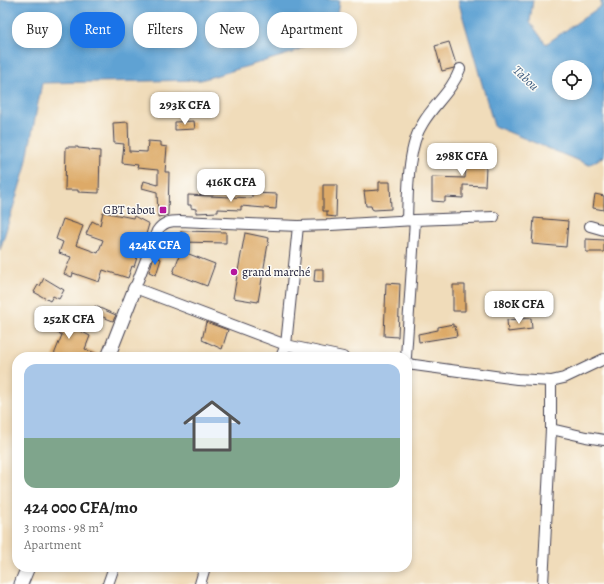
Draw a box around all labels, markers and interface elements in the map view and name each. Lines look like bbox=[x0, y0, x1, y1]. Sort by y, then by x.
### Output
chip: Buy bbox=[12, 12, 62, 48]
chip: Rent bbox=[70, 12, 125, 48]
chip: Filters bbox=[133, 12, 197, 48]
chip: New bbox=[205, 12, 259, 48]
chip: Apartment bbox=[267, 12, 357, 48]
map controls bbox=[552, 60, 592, 100]
button: locate bbox=[552, 60, 592, 100]
water label: Tabou bbox=[509, 62, 543, 94]
pin: 293K CFA bbox=[144, 92, 226, 126]
text: 293K CFA bbox=[159, 96, 211, 113]
pin: 298K CFA bbox=[421, 143, 503, 177]
text: 298K CFA bbox=[436, 147, 488, 164]
pin: 416K CFA bbox=[190, 169, 272, 203]
text: 416K CFA bbox=[206, 173, 256, 190]
place label: GBT tabou bbox=[103, 202, 155, 218]
marker: GBT tabou bbox=[158, 205, 168, 215]
pin: 424K CFA bbox=[114, 232, 196, 266]
text: 424K CFA bbox=[129, 236, 181, 253]
place label: grand marché bbox=[242, 264, 310, 280]
marker: grand marché bbox=[229, 267, 239, 277]
pin: 180K CFA bbox=[478, 291, 560, 325]
text: 180K CFA bbox=[494, 295, 544, 312]
pin: 252K CFA bbox=[28, 306, 110, 340]
text: 252K CFA bbox=[43, 310, 95, 327]
icon: home bbox=[176, 390, 248, 462]
text: 424 000 CFA/mo bbox=[24, 496, 138, 519]
text: 3 rooms · 98 m² bbox=[24, 519, 103, 536]
text: Apartment bbox=[24, 536, 82, 553]

